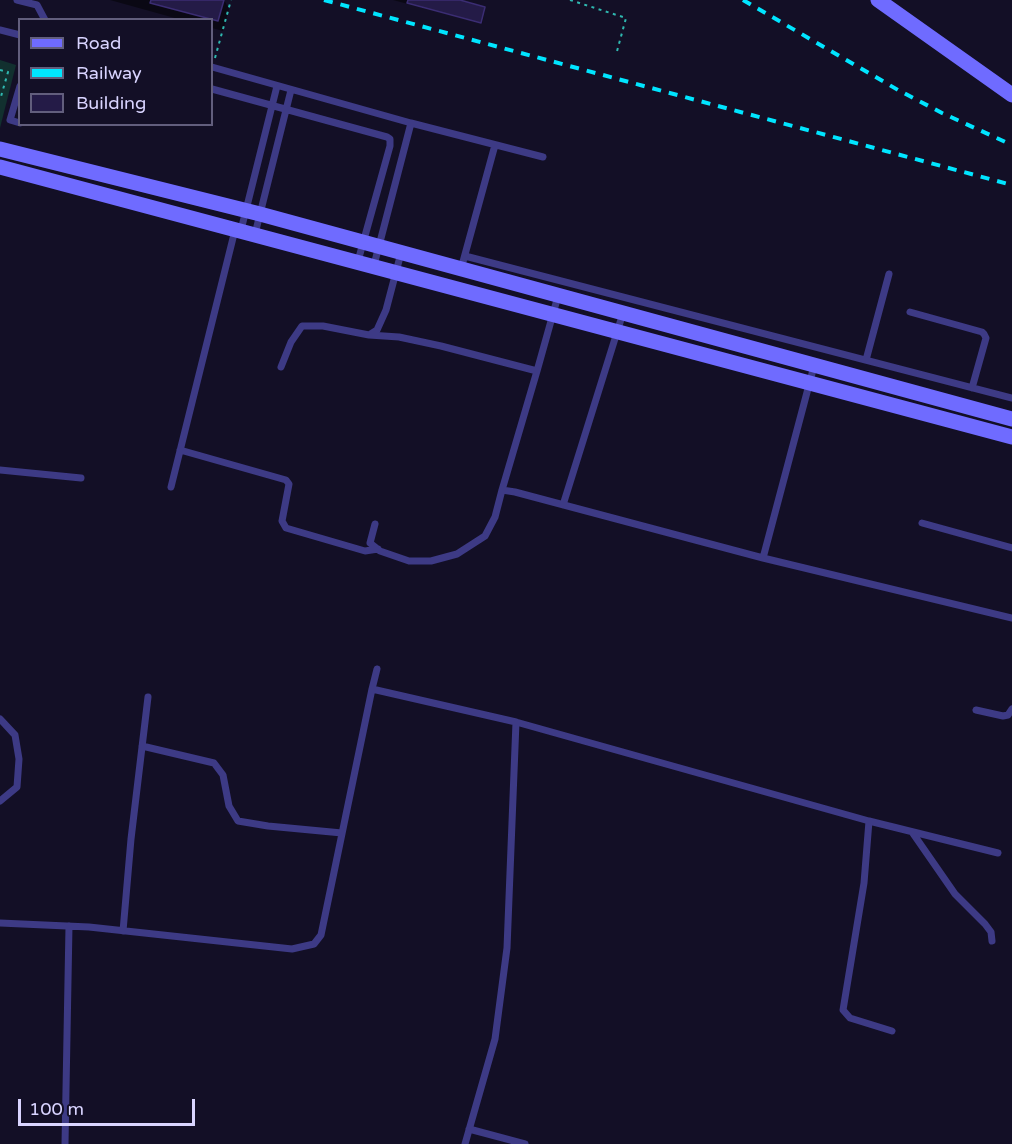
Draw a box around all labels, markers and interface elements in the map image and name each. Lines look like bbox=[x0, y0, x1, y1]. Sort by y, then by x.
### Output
legend bbox=[18, 18, 213, 126]
text: Road bbox=[76, 32, 121, 54]
text: Railway bbox=[76, 62, 142, 84]
text: Building bbox=[76, 92, 146, 114]
scale bar bbox=[21, 1087, 198, 1125]
text: 100 m bbox=[29, 1098, 84, 1120]

